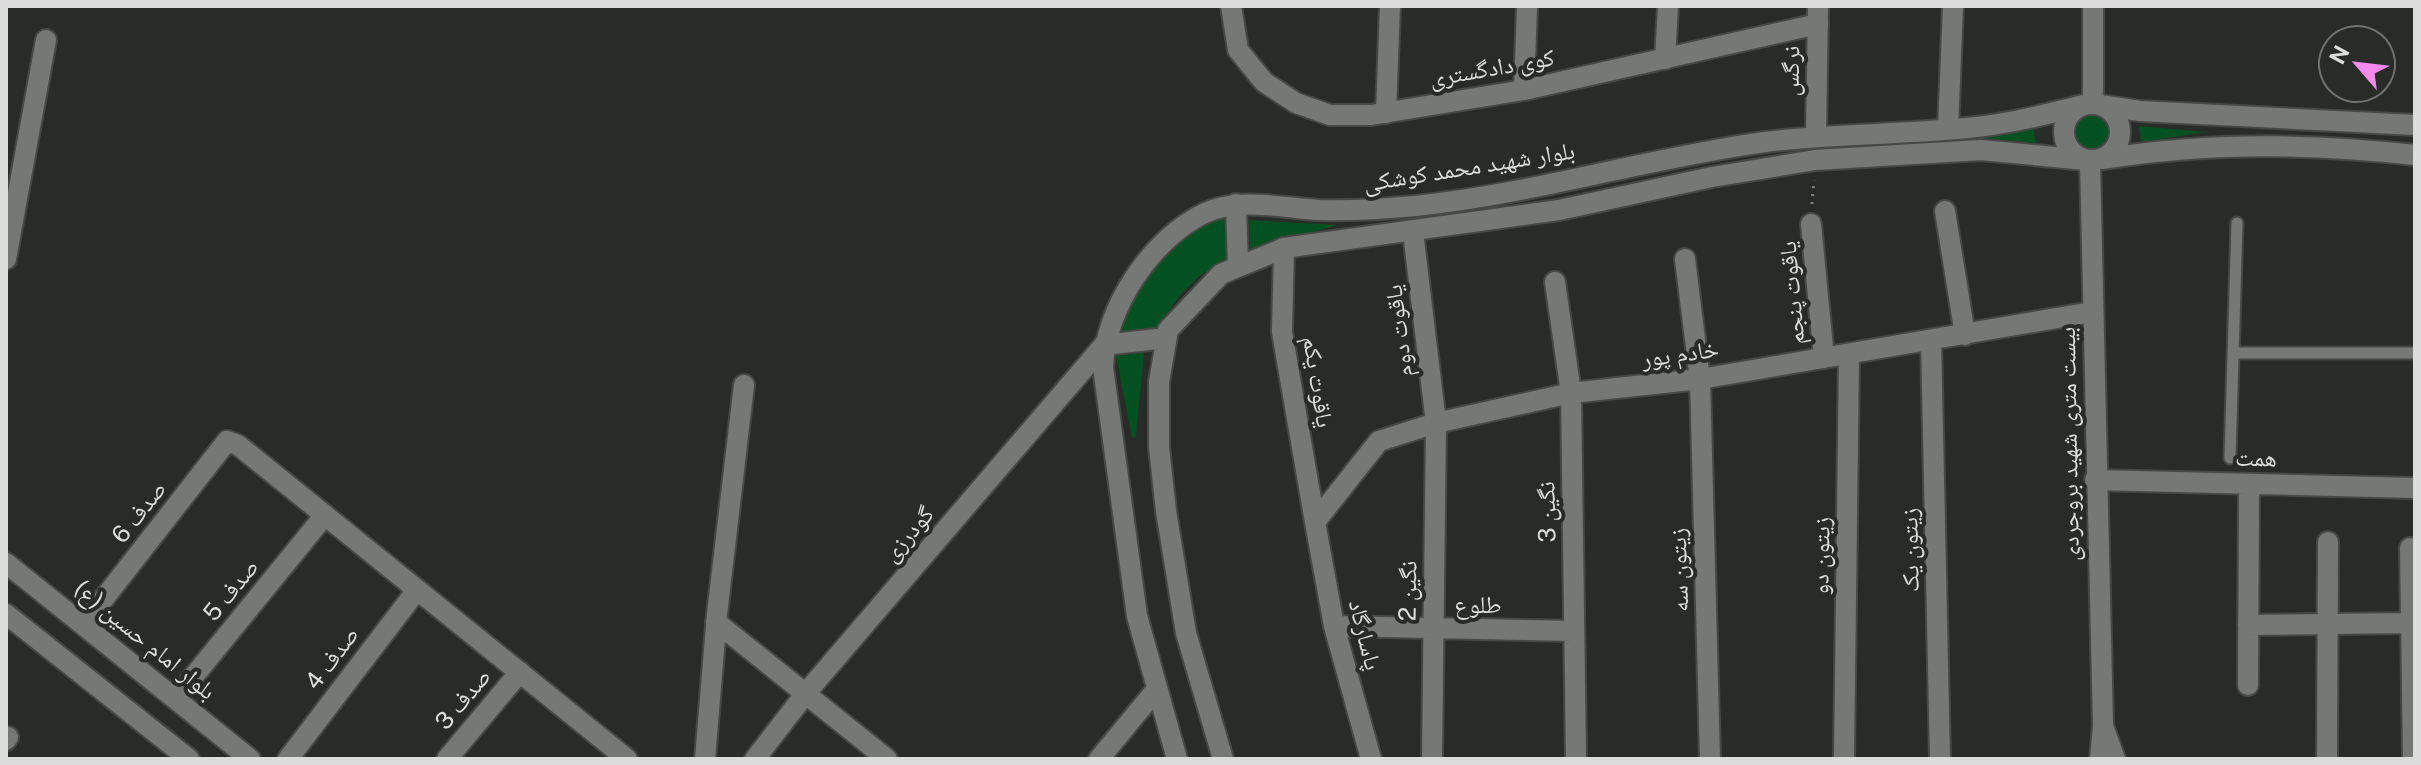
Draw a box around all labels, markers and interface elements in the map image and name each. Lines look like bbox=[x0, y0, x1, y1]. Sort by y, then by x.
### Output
north arrow bbox=[2317, 24, 2397, 104]
text: N bbox=[2324, 41, 2355, 68]
street label: کوی دادگستری bbox=[1427, 42, 1557, 93]
street label: نرگس bbox=[1776, 45, 1805, 97]
street label: بلوار شهید محمد کوشکی bbox=[1361, 135, 1577, 198]
street label: یاقوت پنجم bbox=[1773, 240, 1812, 346]
street label: یاقوت دوم bbox=[1378, 283, 1421, 379]
street label: بیست متری شهید بروجردی bbox=[2052, 326, 2085, 562]
street label: یاقوت یکم bbox=[1295, 334, 1340, 430]
street label: خادم پور bbox=[1639, 334, 1721, 375]
street label: همت bbox=[2235, 443, 2277, 471]
street label: صدف 6 bbox=[105, 475, 171, 548]
street label: نگین 3 bbox=[1531, 481, 1562, 543]
street label: گودرزی bbox=[876, 500, 940, 568]
street label: زیتون یک bbox=[1894, 508, 1925, 592]
street label: زیتون دو bbox=[1805, 517, 1836, 595]
street label: زیتون سه bbox=[1663, 528, 1694, 612]
street label: صدف 5 bbox=[197, 553, 264, 626]
street label: نگین 2 bbox=[1392, 561, 1423, 621]
street label: بلوار امام حسین (ع) bbox=[67, 574, 222, 707]
street label: طلوع bbox=[1454, 590, 1502, 620]
street label: پاسارگاد bbox=[1343, 597, 1388, 673]
street label: صدف 4 bbox=[298, 620, 364, 694]
street label: صدف 3 bbox=[429, 662, 496, 735]

